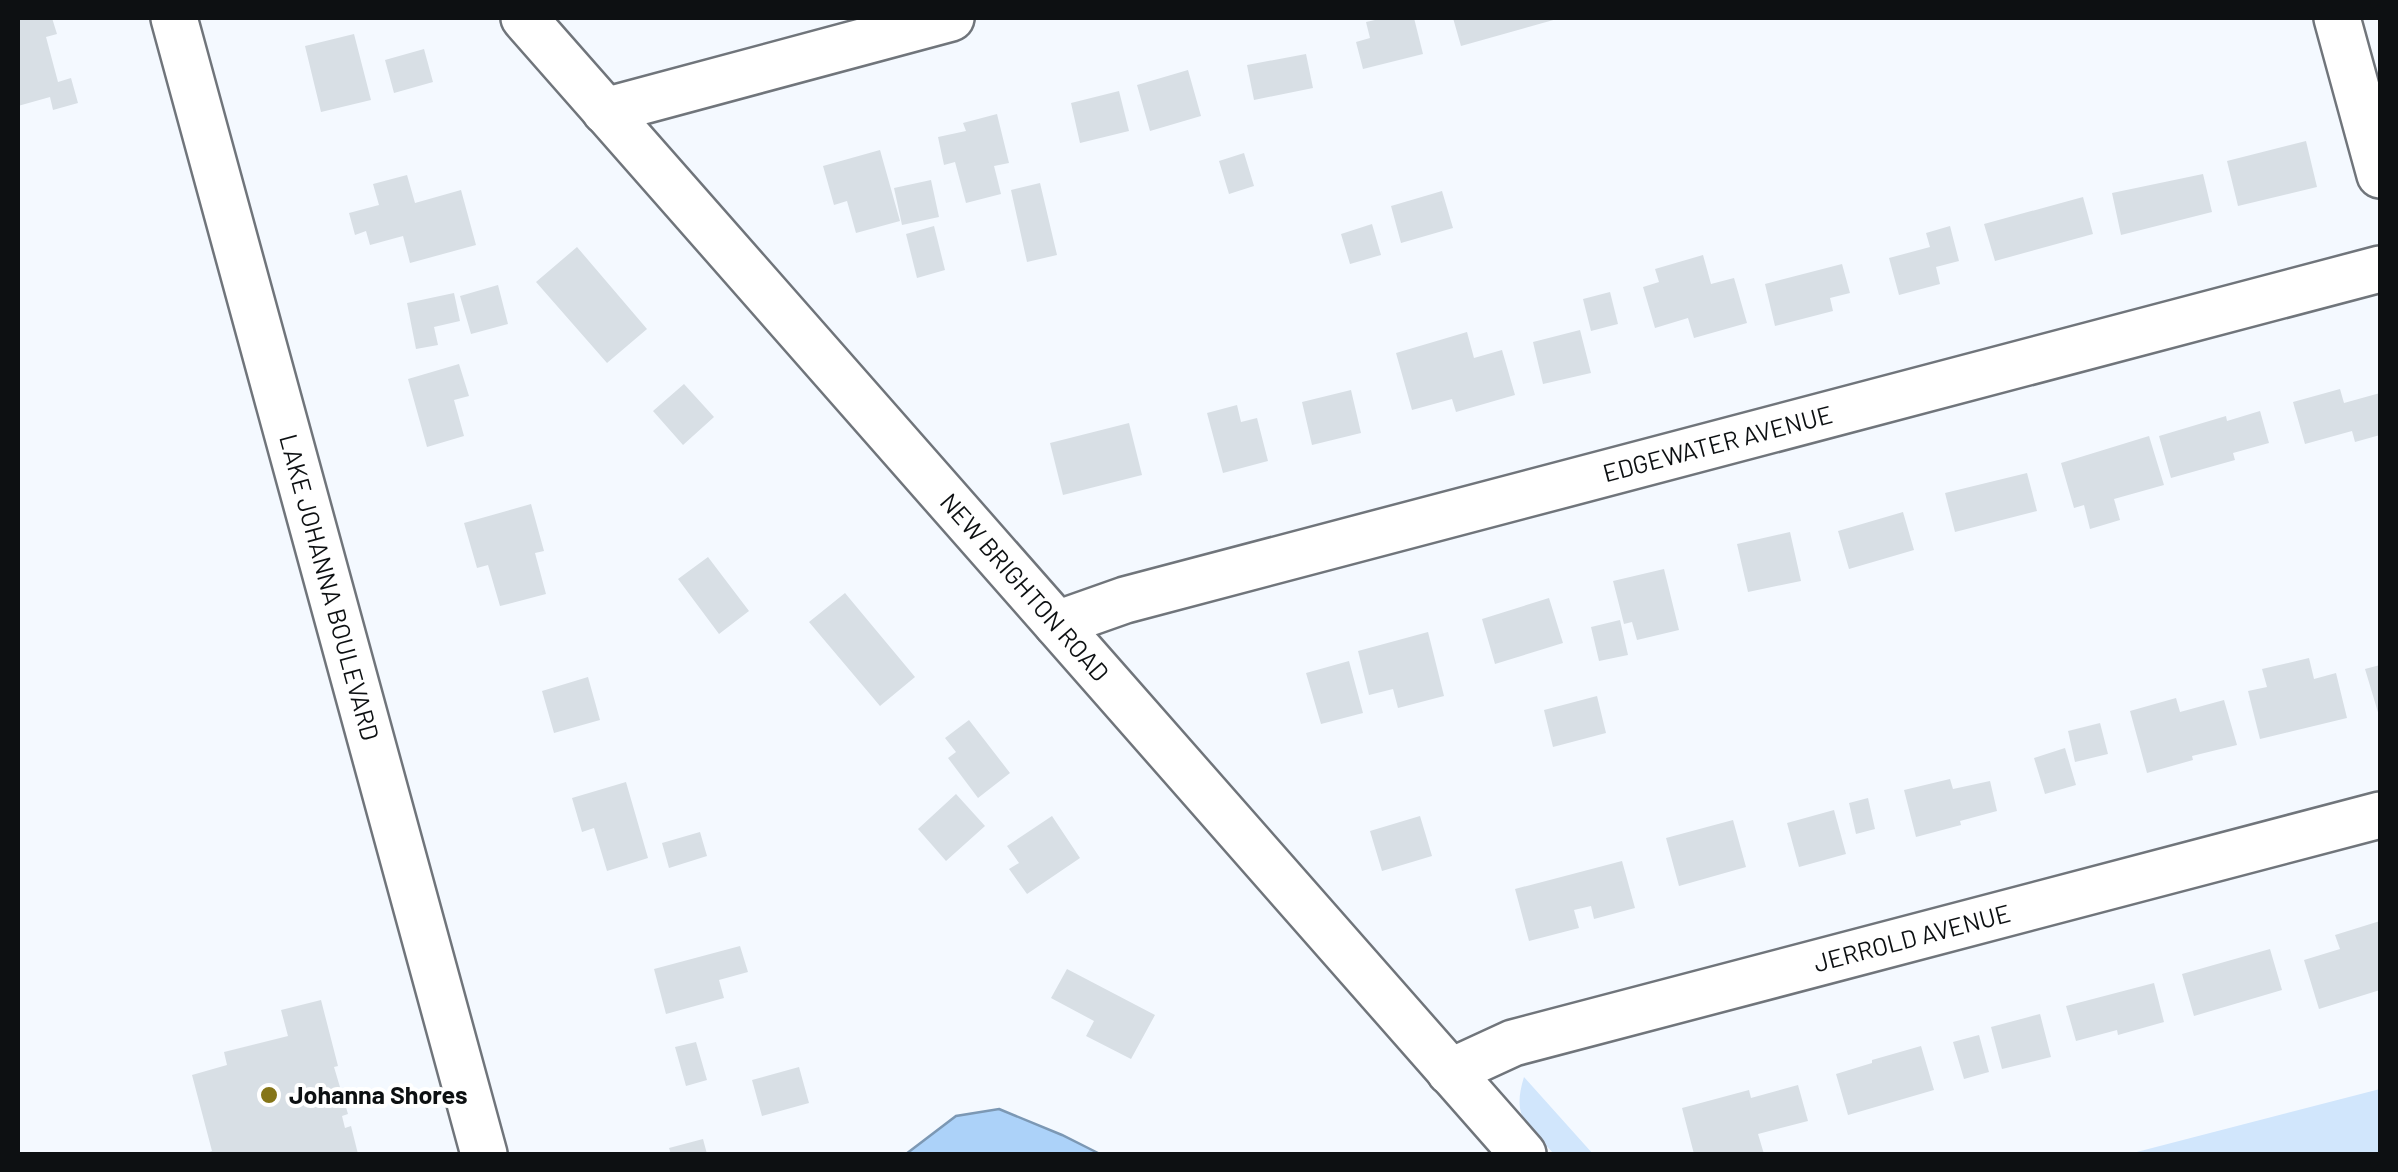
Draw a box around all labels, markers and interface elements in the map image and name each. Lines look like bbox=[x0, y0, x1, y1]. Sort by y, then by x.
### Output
street label: EDGEWATER AVENUE bbox=[1599, 398, 1835, 487]
street label: LAKE JOHANNA BOULEVARD bbox=[274, 430, 386, 743]
street label: NEW BRIGHTON ROAD bbox=[935, 486, 1116, 687]
street label: JERROLD AVENUE bbox=[1810, 897, 2013, 977]
place label: Johanna Shores bbox=[289, 1079, 468, 1109]
marker: Johanna Shores bbox=[258, 1084, 280, 1106]

